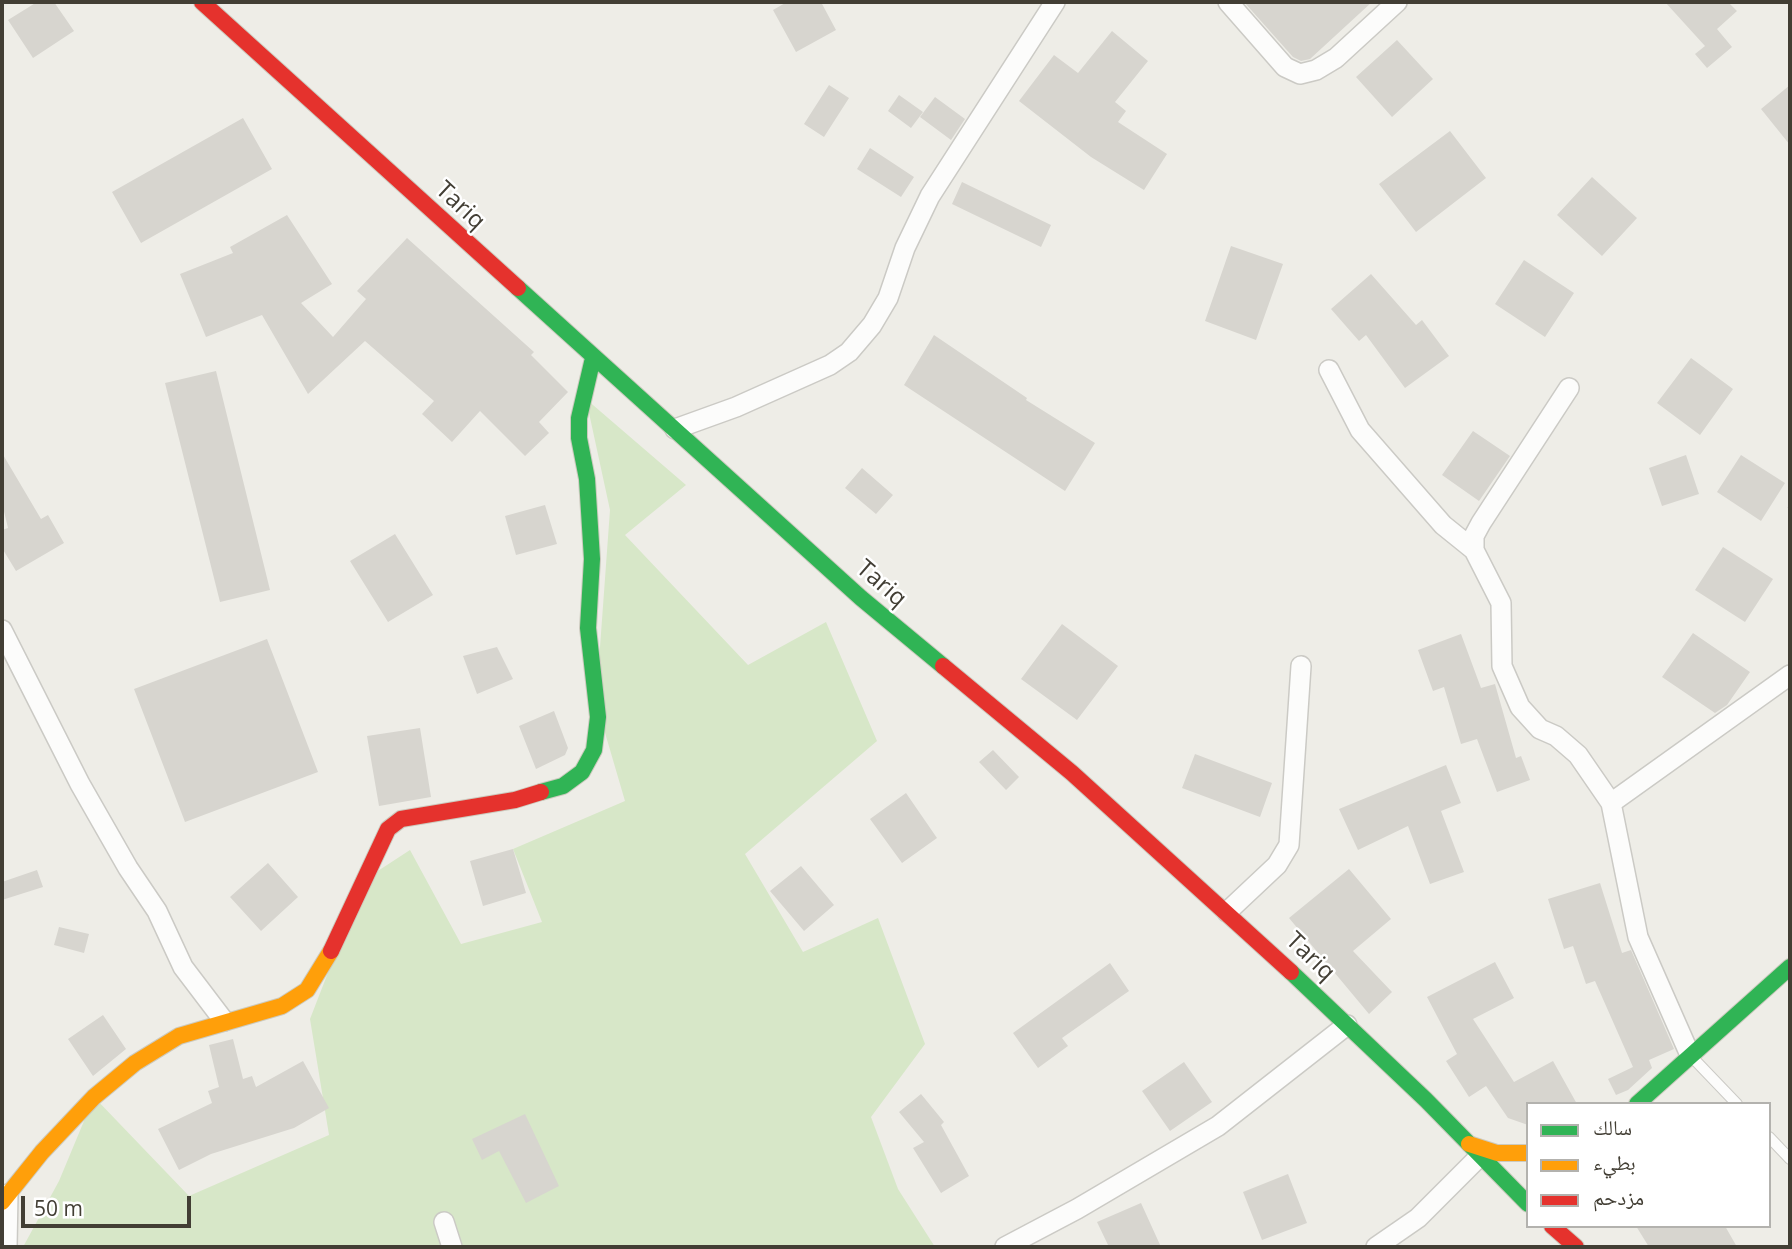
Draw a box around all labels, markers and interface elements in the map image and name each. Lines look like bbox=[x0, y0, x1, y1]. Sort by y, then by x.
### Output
street label: Tariq bbox=[429, 176, 491, 236]
street label: Tariq bbox=[850, 554, 912, 614]
street label: Tariq bbox=[1279, 927, 1341, 987]
legend bbox=[1526, 1102, 1771, 1228]
text: سالك bbox=[1593, 1113, 1632, 1141]
text: بطيء bbox=[1593, 1148, 1636, 1176]
scale bar bbox=[24, 1182, 194, 1226]
text: مزدحم bbox=[1593, 1183, 1644, 1211]
text: 50 m bbox=[34, 1194, 83, 1222]

